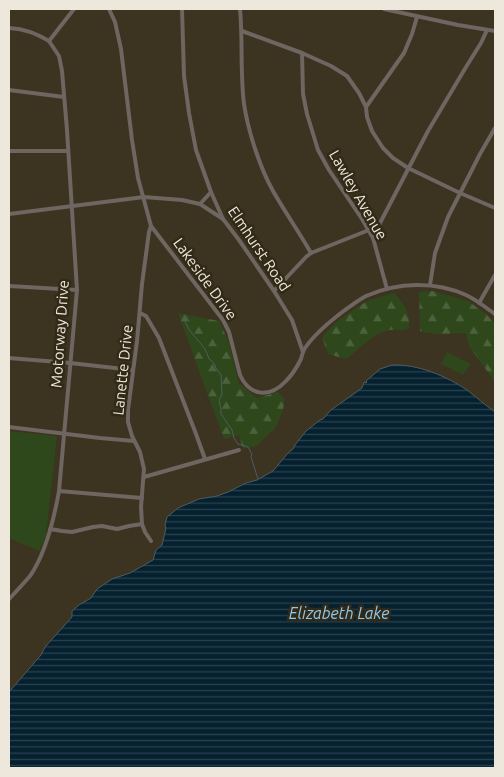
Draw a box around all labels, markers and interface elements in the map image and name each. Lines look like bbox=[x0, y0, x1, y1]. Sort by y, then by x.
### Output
street label: Lawley Avenue bbox=[326, 147, 391, 242]
street label: Elmhurst Road bbox=[225, 203, 294, 294]
street label: Lakeside Drive bbox=[170, 234, 241, 323]
street label: Motorway Drive bbox=[47, 280, 72, 388]
street label: Lanette Drive bbox=[109, 324, 136, 416]
water label: Elizabeth Lake bbox=[289, 604, 389, 622]

